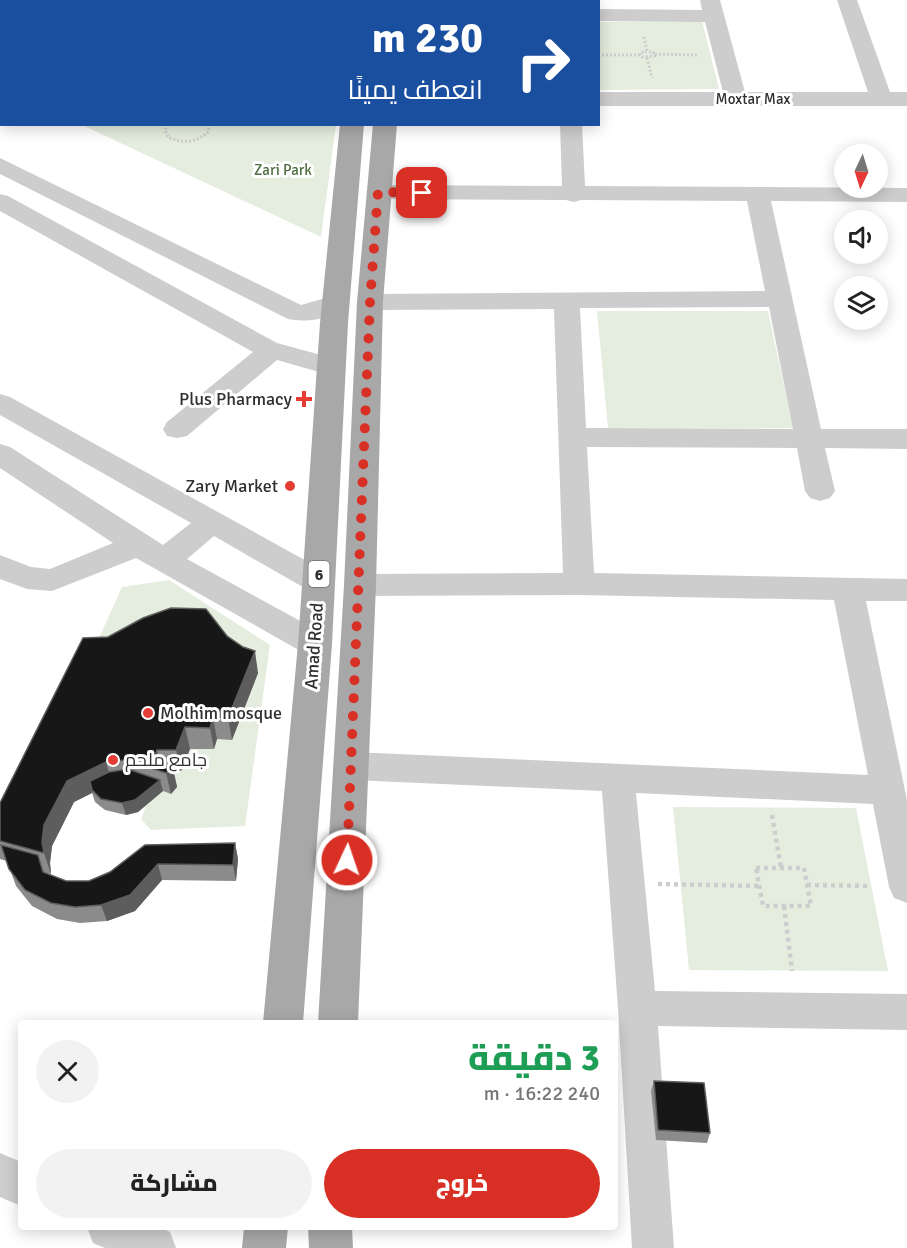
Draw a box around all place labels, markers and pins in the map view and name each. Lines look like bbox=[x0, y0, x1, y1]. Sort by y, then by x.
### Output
pin bbox=[396, 167, 447, 218]
place label: Plus Pharmacy bbox=[179, 388, 293, 410]
marker: Plus Pharmacy bbox=[297, 392, 311, 406]
place label: Zary Market bbox=[185, 475, 278, 497]
marker: Zary Market bbox=[283, 479, 297, 493]
place label: Molhim mosque bbox=[160, 702, 282, 724]
marker: Molhim mosque bbox=[141, 706, 155, 720]
place label: جامع ملحم bbox=[125, 749, 207, 772]
marker: جامع ملحم bbox=[106, 753, 120, 767]

